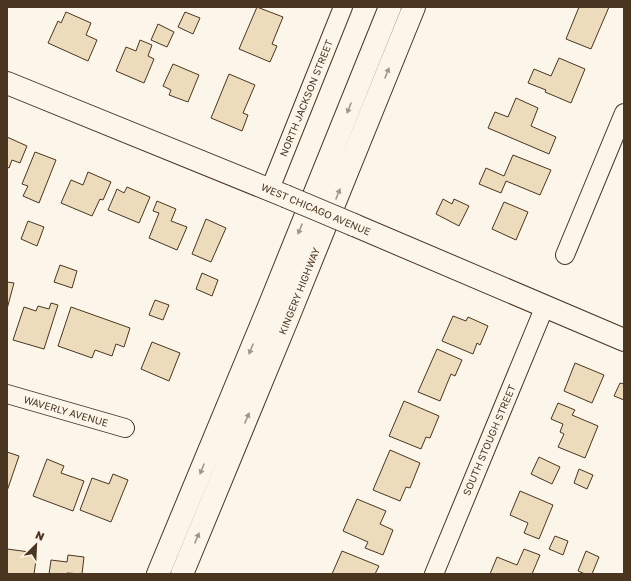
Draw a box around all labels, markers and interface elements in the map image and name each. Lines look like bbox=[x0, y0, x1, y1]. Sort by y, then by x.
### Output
street label: NORTH JACKSON STREET bbox=[277, 38, 335, 158]
one-way arrow bbox=[384, 68, 390, 79]
one-way arrow bbox=[345, 102, 351, 114]
street label: WEST CHICAGO AVENUE bbox=[259, 180, 373, 238]
one-way arrow bbox=[336, 187, 342, 199]
one-way arrow bbox=[297, 223, 303, 235]
street label: KINGERY HIGHWAY bbox=[276, 245, 322, 336]
one-way arrow bbox=[248, 343, 254, 355]
street label: SOUTH STOUGH STREET bbox=[460, 383, 518, 497]
street label: WAVERLY AVENUE bbox=[22, 393, 110, 429]
one-way arrow bbox=[244, 411, 250, 423]
one-way arrow bbox=[198, 464, 204, 476]
north arrow bbox=[16, 525, 56, 565]
text: N bbox=[34, 528, 47, 543]
one-way arrow bbox=[193, 532, 200, 544]

